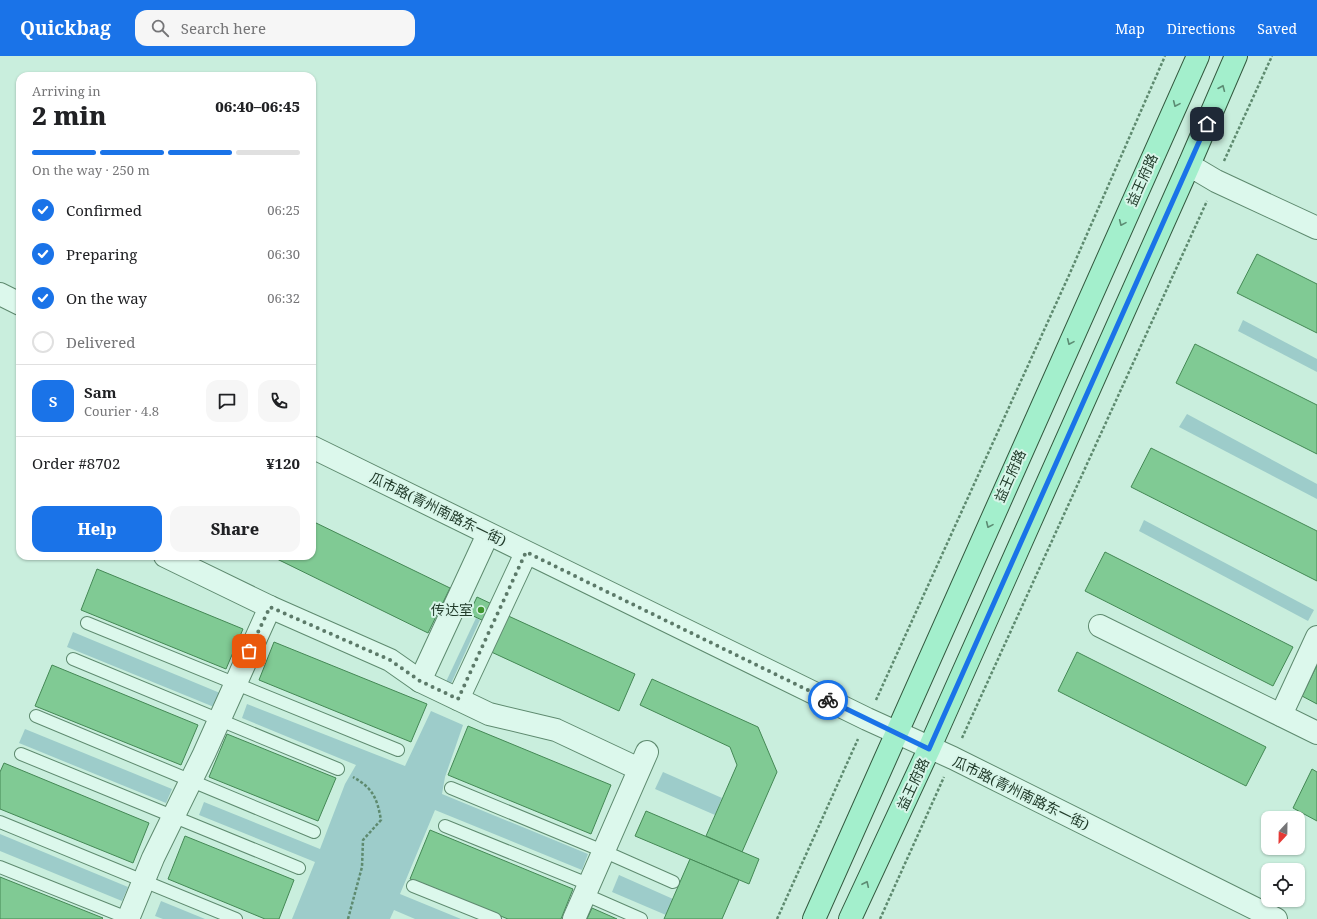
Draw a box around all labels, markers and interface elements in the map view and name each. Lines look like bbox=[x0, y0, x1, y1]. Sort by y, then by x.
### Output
search box bbox=[135, 10, 415, 46]
text: Quickbag bbox=[20, 15, 111, 41]
icon: search bbox=[149, 17, 171, 39]
text: Search here bbox=[181, 18, 266, 38]
text: Map bbox=[1115, 19, 1145, 38]
text: Directions bbox=[1167, 19, 1235, 38]
text: Saved bbox=[1257, 19, 1297, 38]
text: Arriving in bbox=[32, 82, 101, 100]
one-way arrow bbox=[1218, 84, 1226, 91]
text: 06:40–06:45 bbox=[215, 96, 300, 116]
text: 2 min bbox=[32, 97, 107, 133]
one-way arrow bbox=[1173, 100, 1181, 108]
pin bbox=[1190, 107, 1224, 141]
icon: home bbox=[1196, 113, 1218, 135]
street label: 益王府路 bbox=[1121, 150, 1162, 209]
text: On the way · 250 m bbox=[32, 161, 150, 179]
icon: check bbox=[32, 199, 54, 221]
text: Confirmed bbox=[66, 200, 142, 220]
text: 06:25 bbox=[267, 201, 300, 219]
one-way arrow bbox=[1119, 219, 1127, 226]
icon: check bbox=[32, 243, 54, 265]
text: Preparing bbox=[66, 244, 137, 264]
text: 06:30 bbox=[267, 245, 300, 263]
icon: check bbox=[32, 287, 54, 309]
text: On the way bbox=[66, 288, 147, 308]
text: 06:32 bbox=[267, 289, 300, 307]
text: Delivered bbox=[66, 332, 135, 352]
one-way arrow bbox=[1067, 337, 1075, 345]
button: chat bbox=[206, 380, 248, 422]
button: phone bbox=[258, 380, 300, 422]
text: Sam bbox=[84, 382, 116, 402]
text: S bbox=[49, 391, 57, 411]
text: Courier · 4.8 bbox=[84, 402, 159, 420]
street label: 益王府路 bbox=[989, 446, 1030, 505]
text: Order #8702 bbox=[32, 453, 120, 473]
text: ¥120 bbox=[266, 453, 300, 473]
street label: 瓜市路(青州南路东一街) bbox=[367, 467, 510, 550]
button: Help bbox=[32, 506, 162, 552]
button: Share bbox=[170, 506, 300, 552]
one-way arrow bbox=[986, 520, 994, 528]
place label: 传达室 bbox=[431, 600, 473, 619]
marker: 传达室 bbox=[476, 605, 486, 615]
pin bbox=[232, 634, 266, 668]
icon: bag bbox=[238, 640, 260, 662]
courier bbox=[808, 680, 848, 720]
icon: bike bbox=[817, 689, 839, 711]
street label: 瓜市路(青州南路东一街) bbox=[950, 751, 1093, 834]
street label: 益王府路 bbox=[892, 754, 933, 813]
north arrow bbox=[1261, 811, 1305, 855]
map controls bbox=[1261, 811, 1305, 907]
button: locate bbox=[1261, 863, 1305, 907]
one-way arrow bbox=[861, 880, 869, 888]

